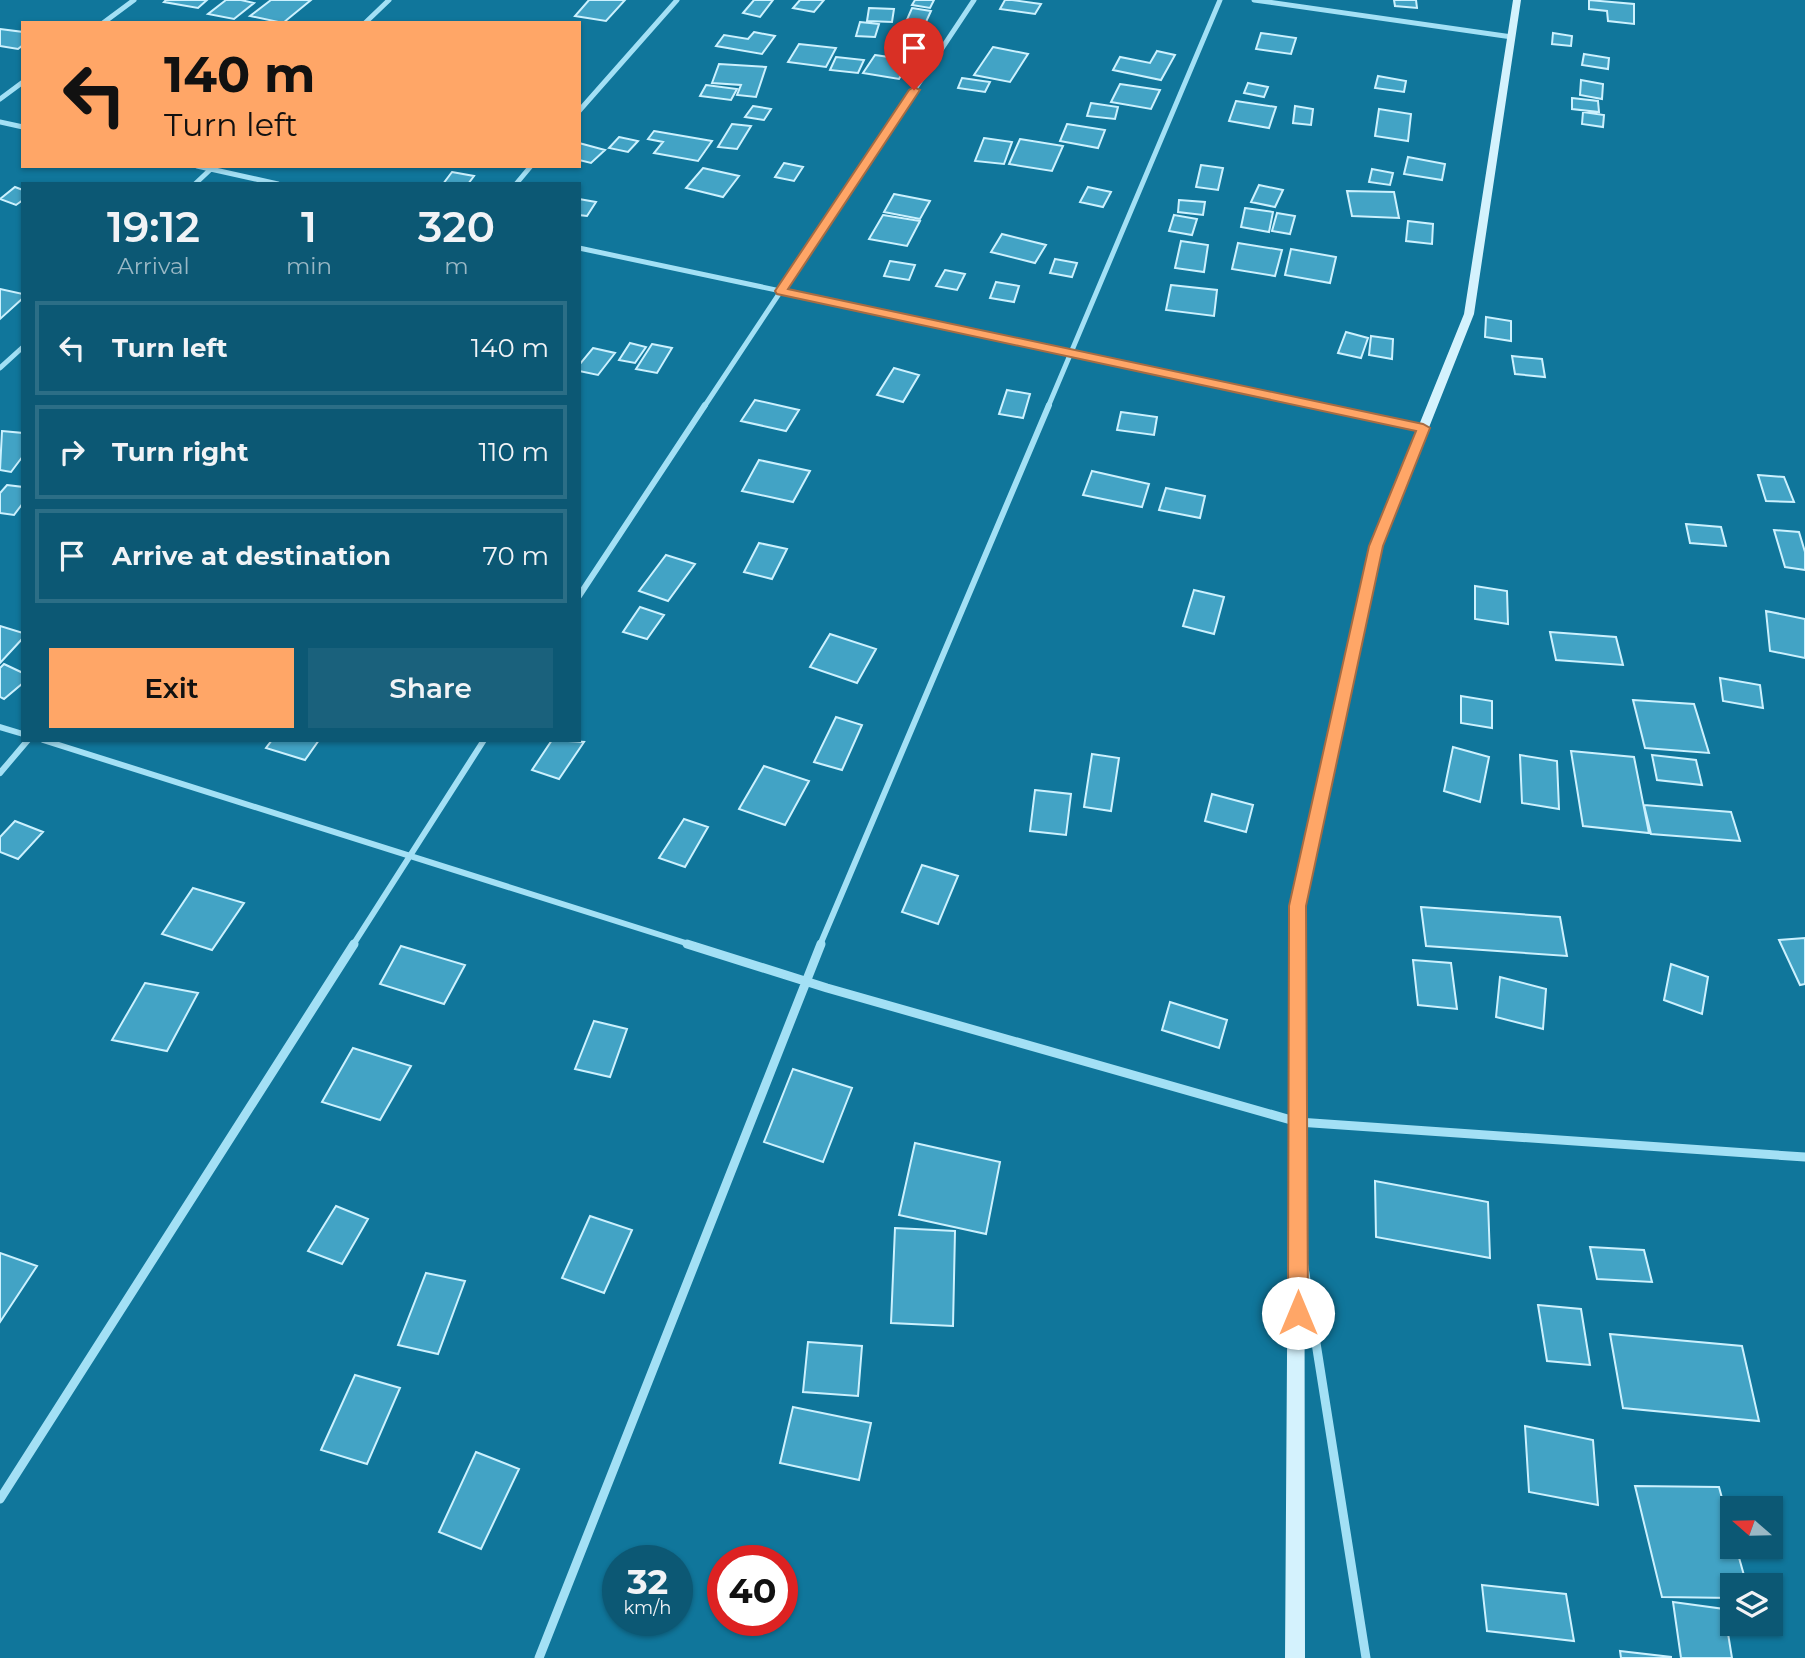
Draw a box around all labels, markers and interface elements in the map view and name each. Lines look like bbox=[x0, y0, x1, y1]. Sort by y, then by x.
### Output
pin bbox=[884, 18, 944, 90]
icon: arrive bbox=[895, 29, 933, 67]
text: 140 m bbox=[164, 45, 316, 104]
icon: left bbox=[49, 49, 140, 140]
text: Turn left bbox=[164, 105, 298, 144]
text: 19:12 bbox=[107, 201, 200, 253]
text: 1 bbox=[301, 201, 317, 253]
text: 320 bbox=[418, 201, 495, 253]
text: Arrival bbox=[117, 252, 190, 280]
text: min bbox=[286, 252, 332, 280]
text: m bbox=[444, 252, 469, 280]
icon: left bbox=[53, 329, 91, 367]
text: Turn left bbox=[112, 332, 228, 364]
text: 140 m bbox=[471, 332, 549, 364]
icon: right bbox=[53, 433, 91, 471]
text: Turn right bbox=[112, 436, 248, 468]
text: 110 m bbox=[479, 436, 549, 468]
icon: arrive bbox=[53, 537, 91, 575]
text: Arrive at destination bbox=[112, 540, 391, 572]
text: 70 m bbox=[483, 540, 549, 572]
button: Exit bbox=[49, 648, 294, 728]
button: Share bbox=[308, 648, 553, 728]
position arrow bbox=[1261, 1276, 1335, 1350]
north arrow bbox=[1720, 1496, 1783, 1559]
map controls bbox=[1720, 1496, 1783, 1636]
speed limit sign: 40 bbox=[707, 1545, 798, 1636]
text: 32 bbox=[627, 1560, 668, 1603]
button: layers bbox=[1720, 1573, 1783, 1636]
text: km/h bbox=[623, 1597, 672, 1619]

